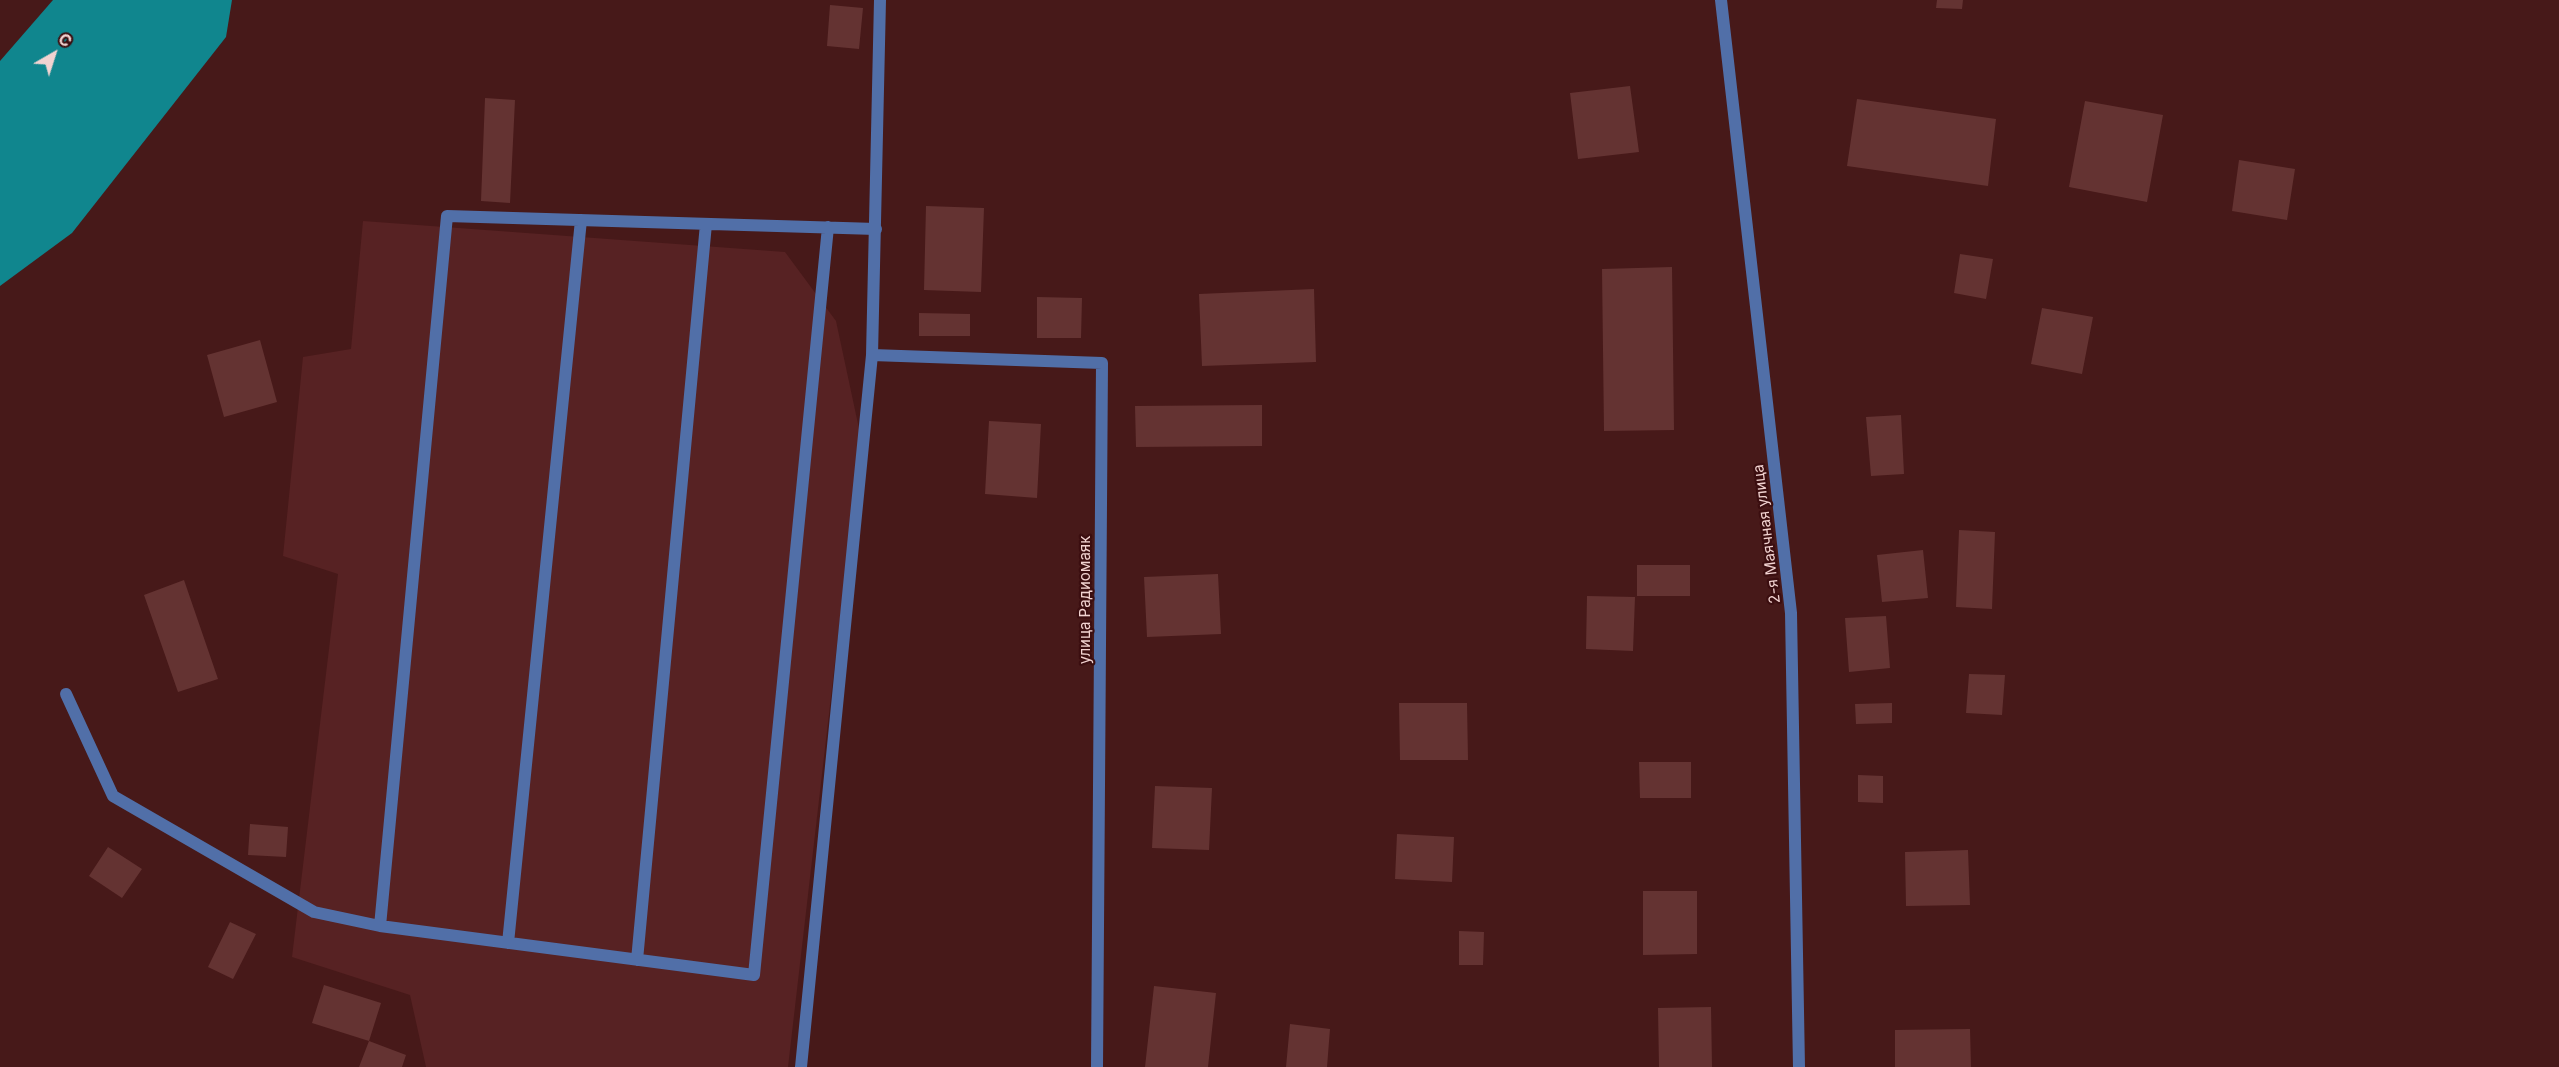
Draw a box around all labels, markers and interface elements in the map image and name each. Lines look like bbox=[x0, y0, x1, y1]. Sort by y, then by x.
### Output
north arrow bbox=[24, 24, 84, 84]
text: С bbox=[54, 29, 76, 52]
street label: 2-я Маячная улица bbox=[1750, 463, 1784, 605]
street label: улица Радиомаяк bbox=[1076, 536, 1094, 664]

